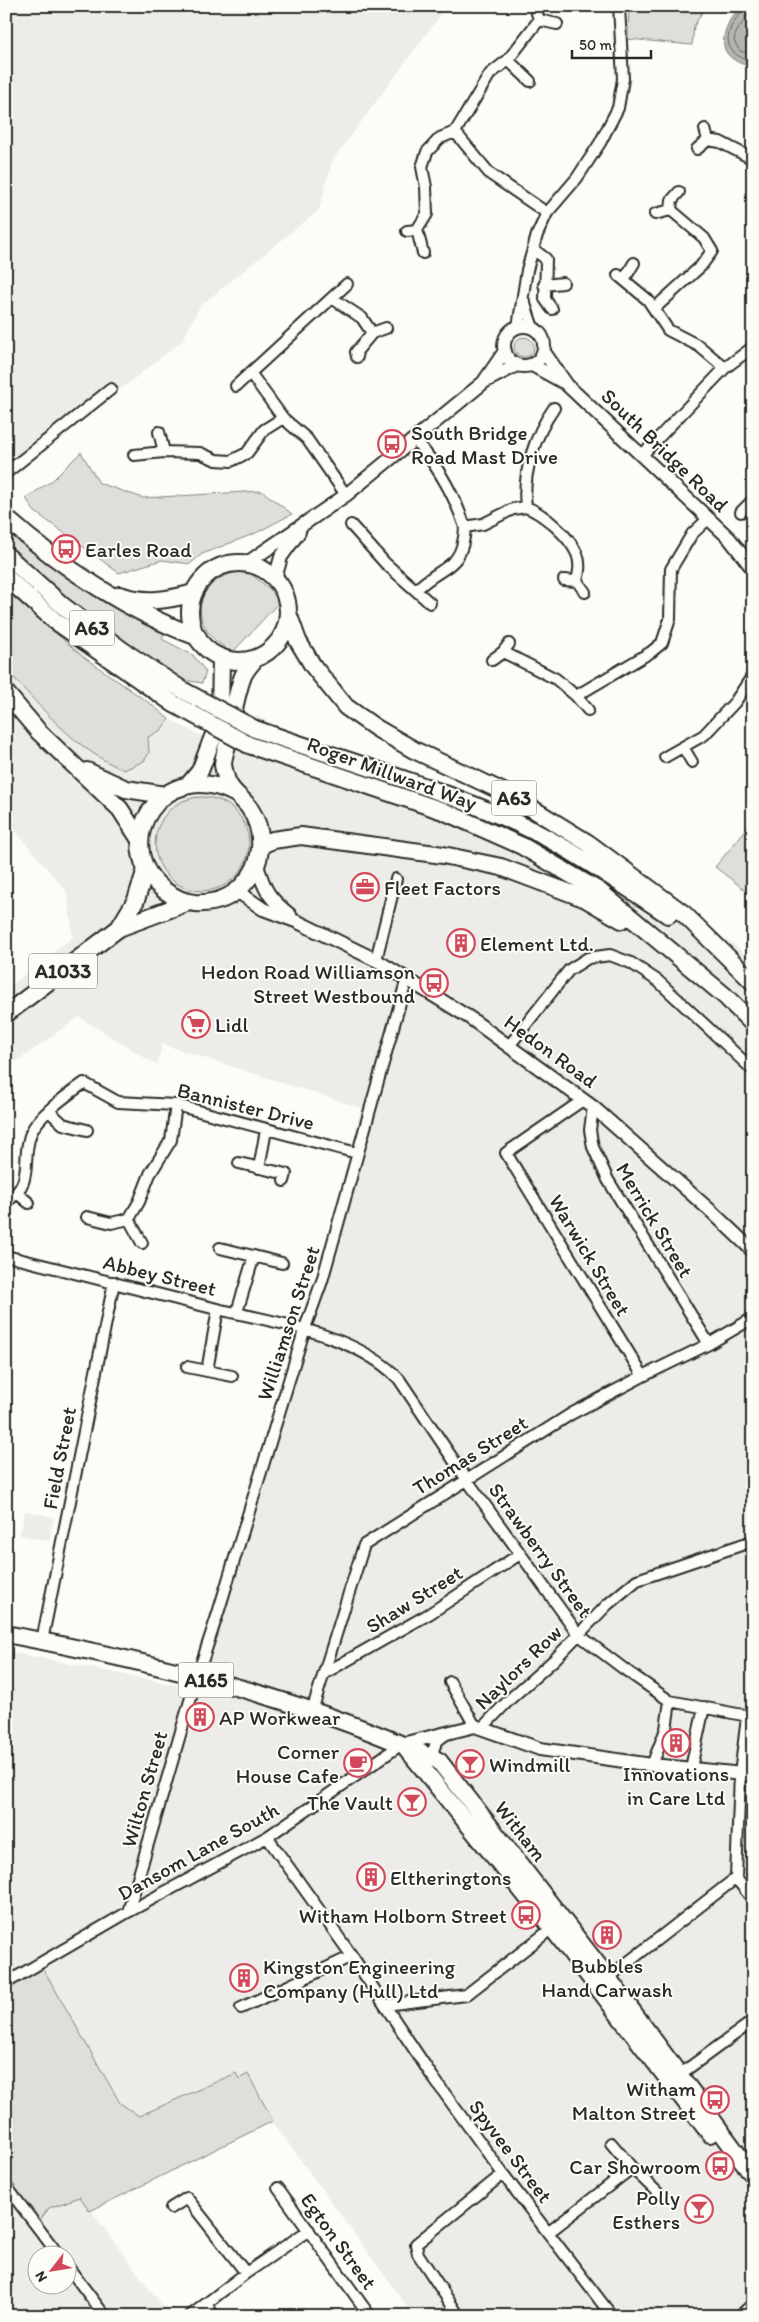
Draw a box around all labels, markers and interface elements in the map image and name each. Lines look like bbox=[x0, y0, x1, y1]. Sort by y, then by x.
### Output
scale bar bbox=[572, 28, 650, 60]
text: 50 m bbox=[579, 36, 612, 54]
street label: South Bridge Road bbox=[596, 383, 734, 517]
place label: South Bridge Road Mast Drive bbox=[411, 420, 558, 469]
bus stop icon: South Bridge Road Mast Drive bbox=[377, 429, 407, 459]
bus stop icon: Earles Road bbox=[51, 534, 81, 564]
place label: Earles Road bbox=[85, 537, 192, 562]
road number: A63 bbox=[70, 610, 114, 646]
street label: Roger Millward Way bbox=[304, 731, 480, 815]
road number: A63 bbox=[492, 780, 536, 816]
office icon: Fleet Factors bbox=[350, 872, 380, 902]
place label: Fleet Factors bbox=[384, 875, 501, 900]
building icon: Element Ltd. bbox=[446, 928, 476, 958]
place label: Element Ltd. bbox=[480, 931, 594, 956]
road number: A1033 bbox=[29, 954, 97, 988]
place label: Hedon Road Williamson Street Westbound bbox=[201, 959, 415, 1008]
bus stop icon: Hedon Road Williamson Street Westbound bbox=[419, 968, 449, 998]
supermarket icon: Lidl bbox=[181, 1009, 211, 1039]
street label: Hedon Road bbox=[500, 1009, 603, 1093]
place label: Lidl bbox=[215, 1012, 249, 1037]
street label: Bannister Drive bbox=[175, 1077, 317, 1135]
street label: Merrick Street bbox=[611, 1158, 699, 1282]
street label: Warwick Street bbox=[544, 1190, 636, 1320]
street label: Williamson Street bbox=[251, 1242, 325, 1404]
street label: Abbey Street bbox=[101, 1249, 219, 1301]
street label: Field Street bbox=[37, 1404, 81, 1511]
street label: Thomas Street bbox=[408, 1410, 532, 1500]
street label: Strawberry Street bbox=[484, 1478, 598, 1622]
street label: Shaw Street bbox=[361, 1559, 467, 1638]
street label: Naylors Row bbox=[469, 1619, 567, 1715]
road number: A165 bbox=[178, 1662, 234, 1698]
building icon: AP Workwear bbox=[185, 1702, 215, 1732]
place label: AP Workwear bbox=[219, 1705, 341, 1730]
street label: Wilton Street bbox=[115, 1728, 173, 1850]
building icon: Innovations in Care Ltd bbox=[661, 1728, 691, 1758]
place label: Corner House Cafe bbox=[236, 1739, 340, 1788]
cafe icon: Corner House Cafe bbox=[343, 1748, 373, 1778]
bar icon: Windmill bbox=[455, 1749, 485, 1779]
place label: Windmill bbox=[489, 1752, 570, 1777]
place label: Innovations in Care Ltd bbox=[623, 1761, 729, 1810]
bar icon: The Vault bbox=[397, 1787, 427, 1817]
place label: The Vault bbox=[307, 1790, 393, 1815]
street label: Dansom Lane South bbox=[113, 1796, 283, 1906]
street label: Witham bbox=[490, 1796, 553, 1867]
building icon: Eltheringtons bbox=[356, 1862, 386, 1892]
place label: Eltheringtons bbox=[390, 1865, 511, 1890]
bus stop icon: Witham Holborn Street bbox=[511, 1900, 541, 1930]
place label: Witham Holborn Street bbox=[299, 1903, 507, 1928]
building icon: Bubbles Hand Carwash bbox=[592, 1920, 622, 1950]
place label: Bubbles Hand Carwash bbox=[541, 1953, 673, 2002]
place label: Kingston Engineering Company (Hull) Ltd bbox=[263, 1954, 456, 2003]
building icon: Kingston Engineering Company (Hull) Ltd bbox=[229, 1963, 259, 1993]
place label: Witham Malton Street bbox=[572, 2076, 696, 2125]
bus stop icon: Witham Malton Street bbox=[700, 2085, 730, 2115]
street label: Spyvee Street bbox=[464, 2094, 558, 2208]
bus stop icon: Car Showroom bbox=[705, 2151, 735, 2181]
place label: Car Showroom bbox=[569, 2154, 701, 2179]
place label: Polly Esthers bbox=[612, 2185, 680, 2234]
street label: Egton Street bbox=[296, 2188, 382, 2294]
bar icon: Polly Esthers bbox=[684, 2194, 714, 2224]
north arrow bbox=[28, 2244, 78, 2294]
text: N bbox=[32, 2268, 51, 2285]

